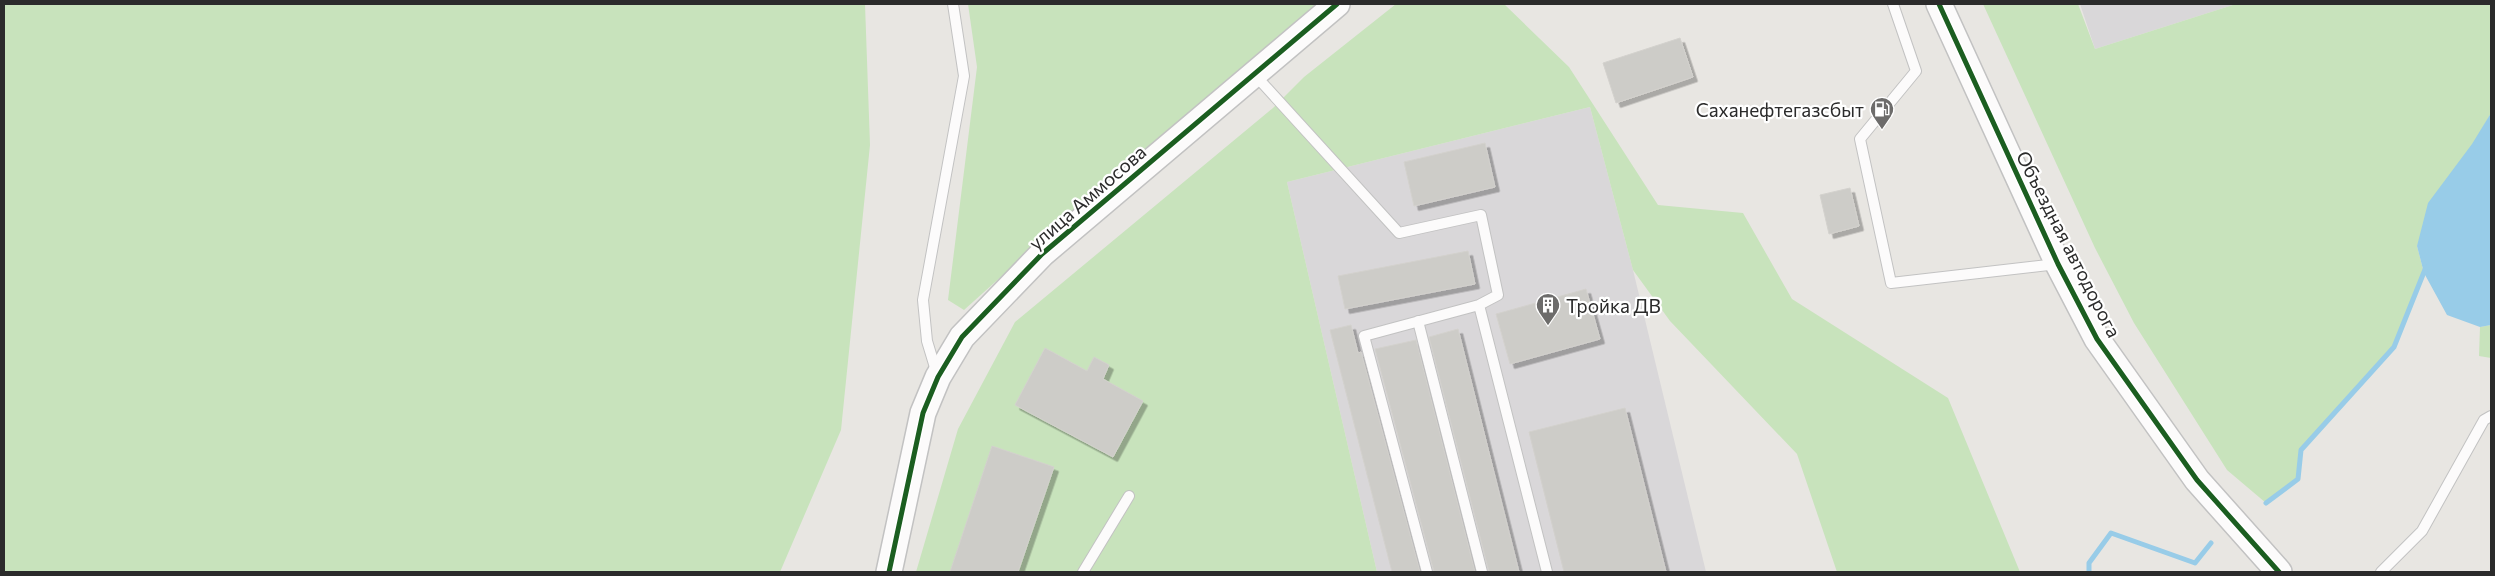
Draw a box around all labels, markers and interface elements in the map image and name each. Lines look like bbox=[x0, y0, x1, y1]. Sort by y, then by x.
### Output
fuel station icon: Саханефтегазсбыт bbox=[1869, 96, 1895, 130]
place label: Саханефтегазсбыт bbox=[1696, 98, 1864, 121]
street label: улица Аммосова bbox=[1024, 140, 1150, 254]
street label: Объездная автодорога bbox=[2012, 147, 2126, 341]
building icon: Тройка ДВ bbox=[1535, 292, 1561, 326]
place label: Тройка ДВ bbox=[1566, 294, 1661, 317]

